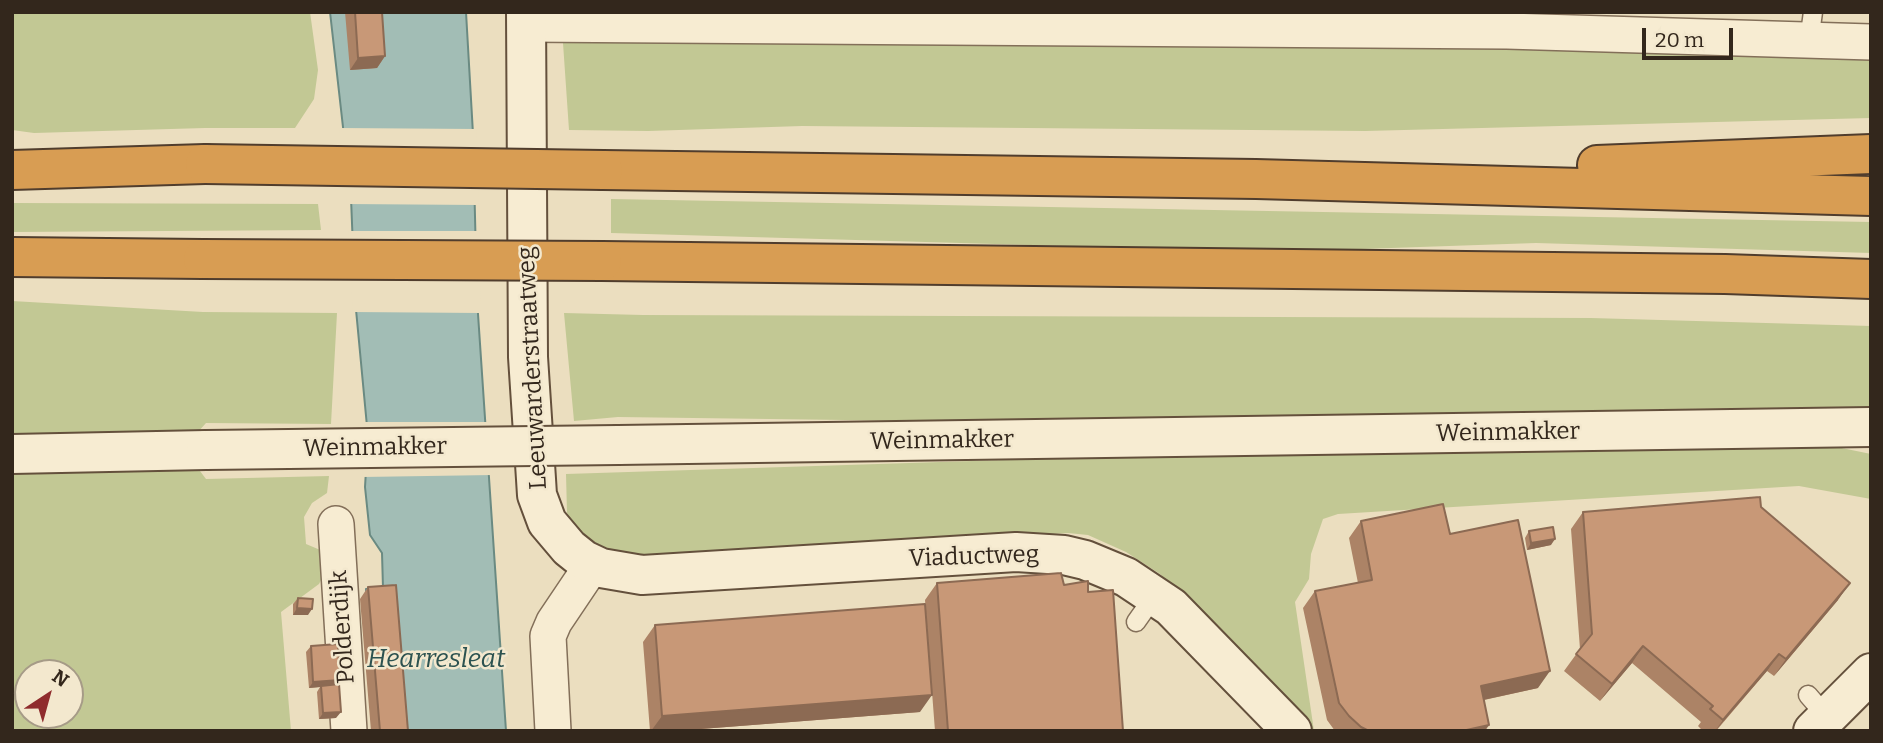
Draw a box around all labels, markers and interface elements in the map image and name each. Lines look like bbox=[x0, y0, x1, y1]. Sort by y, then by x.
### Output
scale bar bbox=[1645, 14, 1736, 58]
text: 20 m bbox=[1655, 27, 1704, 53]
street label: Leeuwarderstraatweg bbox=[512, 246, 554, 490]
street label: Weinmakker bbox=[1436, 417, 1580, 449]
street label: Weinmakker bbox=[870, 425, 1014, 457]
street label: Weinmakker bbox=[303, 432, 447, 464]
street label: Viaductweg bbox=[908, 540, 1040, 574]
street label: Polderdijk bbox=[325, 569, 361, 685]
water label: Hearresleat bbox=[367, 644, 505, 676]
north arrow bbox=[14, 659, 84, 729]
text: N bbox=[48, 665, 73, 692]

